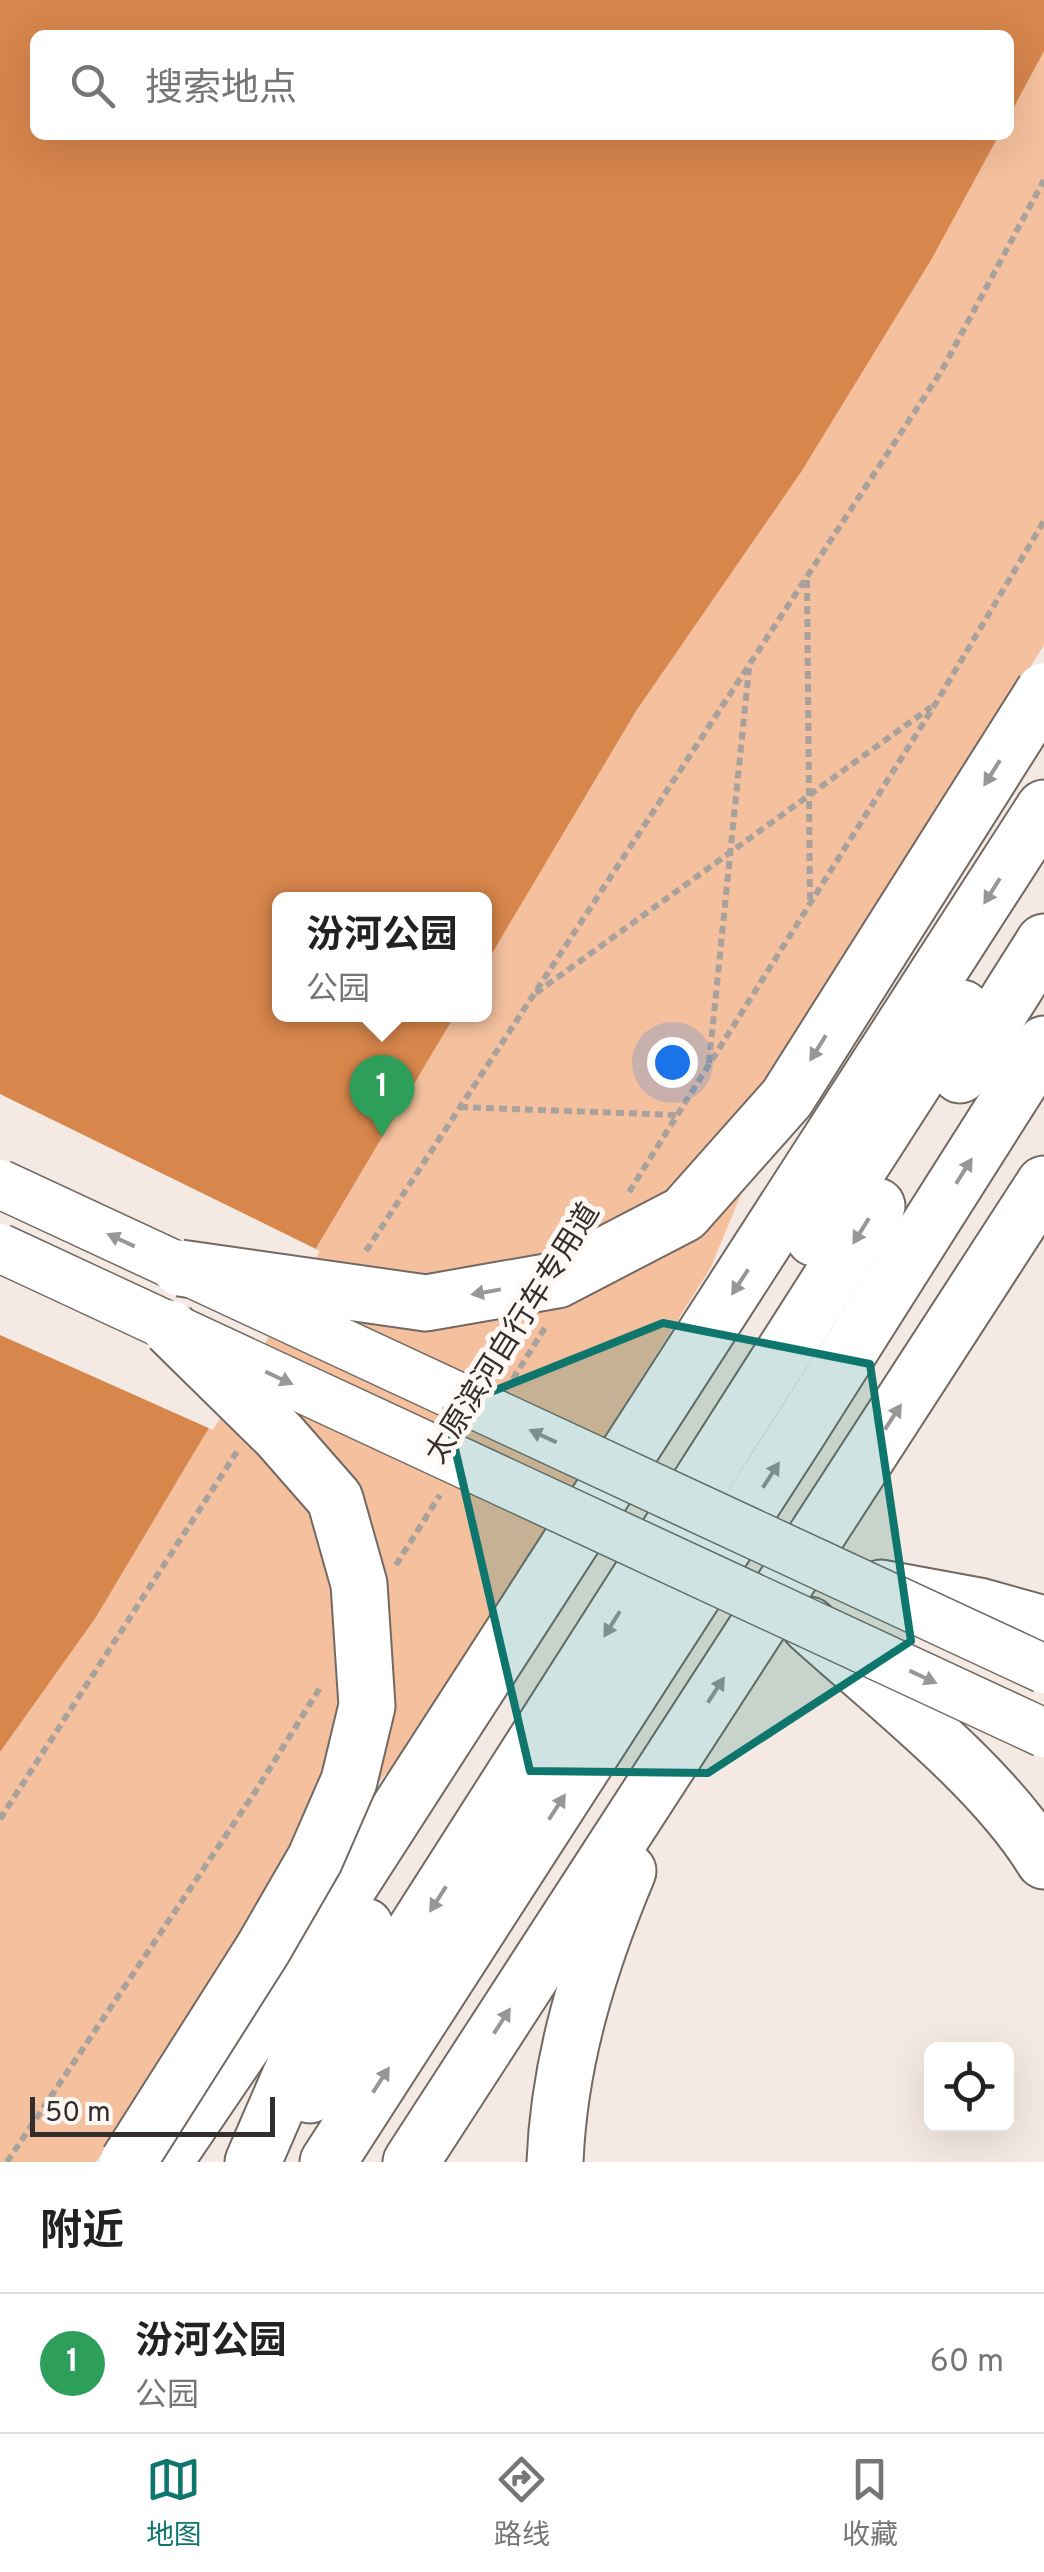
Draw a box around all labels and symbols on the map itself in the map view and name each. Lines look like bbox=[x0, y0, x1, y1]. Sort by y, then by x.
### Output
one-way arrow bbox=[984, 759, 1001, 787]
one-way arrow bbox=[984, 877, 1002, 905]
one-way arrow bbox=[810, 1034, 828, 1062]
your location bbox=[647, 1037, 698, 1088]
pin: 1 bbox=[350, 1054, 414, 1137]
one-way arrow bbox=[954, 1157, 972, 1185]
street label: 太原滨河自行车专用道 bbox=[419, 1197, 609, 1471]
one-way arrow bbox=[852, 1217, 870, 1245]
one-way arrow bbox=[107, 1232, 136, 1249]
one-way arrow bbox=[732, 1268, 750, 1295]
one-way arrow bbox=[469, 1285, 501, 1300]
one-way arrow bbox=[264, 1370, 294, 1386]
one-way arrow bbox=[883, 1403, 901, 1431]
one-way arrow bbox=[528, 1428, 557, 1445]
one-way arrow bbox=[762, 1461, 780, 1489]
one-way arrow bbox=[604, 1610, 621, 1638]
one-way arrow bbox=[909, 1668, 938, 1685]
one-way arrow bbox=[706, 1676, 724, 1703]
one-way arrow bbox=[548, 1793, 566, 1821]
one-way arrow bbox=[429, 1885, 448, 1912]
one-way arrow bbox=[492, 2008, 510, 2035]
one-way arrow bbox=[371, 2066, 389, 2094]
scale bar bbox=[30, 2092, 275, 2136]

